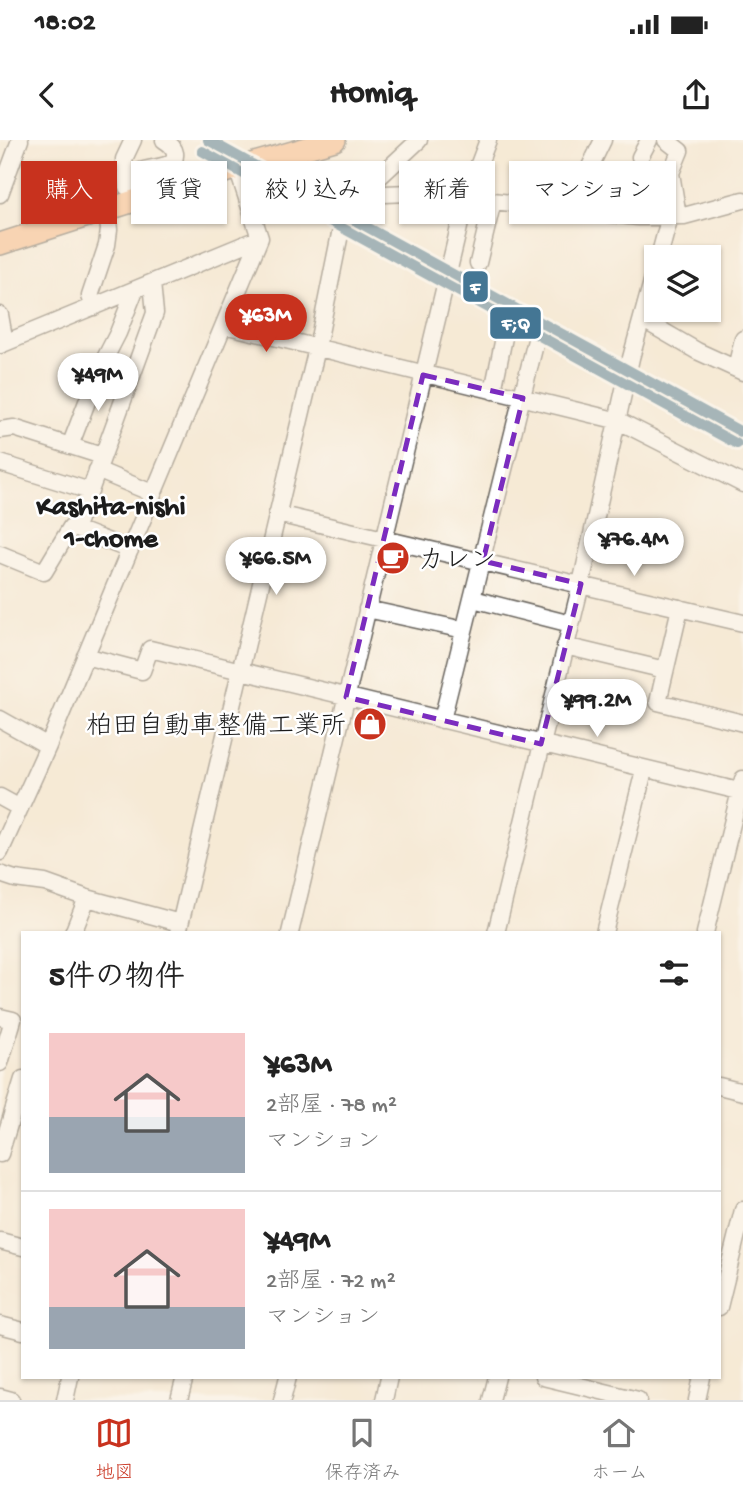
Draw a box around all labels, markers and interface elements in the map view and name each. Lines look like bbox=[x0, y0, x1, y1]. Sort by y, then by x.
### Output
text: 18:02 bbox=[35, 9, 95, 40]
icon: back bbox=[28, 76, 66, 114]
text: Homiq bbox=[330, 76, 413, 114]
icon: share bbox=[677, 76, 715, 114]
chip: 購入 bbox=[21, 161, 117, 224]
chip: 賃貸 bbox=[131, 161, 227, 224]
chip: 絞り込み bbox=[241, 161, 385, 224]
chip: 新着 bbox=[399, 161, 495, 224]
chip: マンション bbox=[509, 161, 676, 224]
map controls bbox=[644, 245, 721, 322]
button: layers bbox=[644, 245, 721, 322]
line badge: F bbox=[462, 270, 489, 303]
text: F bbox=[469, 278, 481, 301]
pin: ¥63M bbox=[225, 294, 307, 354]
text: ¥63M bbox=[241, 303, 291, 330]
line badge: F;Q bbox=[489, 306, 542, 340]
text: F;Q bbox=[501, 314, 530, 337]
pin: ¥49M bbox=[57, 354, 139, 413]
text: ¥49M bbox=[73, 362, 123, 389]
district label: Kashita-nishi 1-chome bbox=[36, 492, 185, 557]
pin: ¥76.4M bbox=[577, 518, 691, 578]
text: ¥76.4M bbox=[600, 527, 668, 554]
pin: ¥66.5M bbox=[219, 538, 333, 597]
cafe icon: カレン bbox=[374, 539, 412, 577]
text: ¥66.5M bbox=[241, 546, 311, 573]
place label: カレン bbox=[418, 547, 496, 578]
pin: ¥99.2M bbox=[540, 680, 654, 739]
text: ¥99.2M bbox=[563, 688, 631, 715]
shop icon: 柏田自動車整備工業所 bbox=[351, 705, 389, 743]
place label: 柏田自動車整備工業所 bbox=[86, 711, 346, 744]
icon: filters bbox=[655, 954, 693, 992]
text: 5件の物件 bbox=[49, 962, 185, 997]
text: ¥63M bbox=[266, 1049, 332, 1084]
icon: home bbox=[105, 1061, 189, 1145]
text: 2部屋 · 78 m² bbox=[266, 1093, 397, 1120]
text: マンション bbox=[266, 1129, 380, 1156]
text: ¥49M bbox=[266, 1225, 330, 1260]
icon: home bbox=[105, 1237, 189, 1321]
text: 2部屋 · 72 m² bbox=[266, 1269, 396, 1296]
text: マンション bbox=[266, 1305, 380, 1332]
tab: 地図 bbox=[95, 1414, 133, 1486]
tab: 保存済み bbox=[324, 1414, 400, 1486]
tab: ホーム bbox=[591, 1414, 648, 1486]

